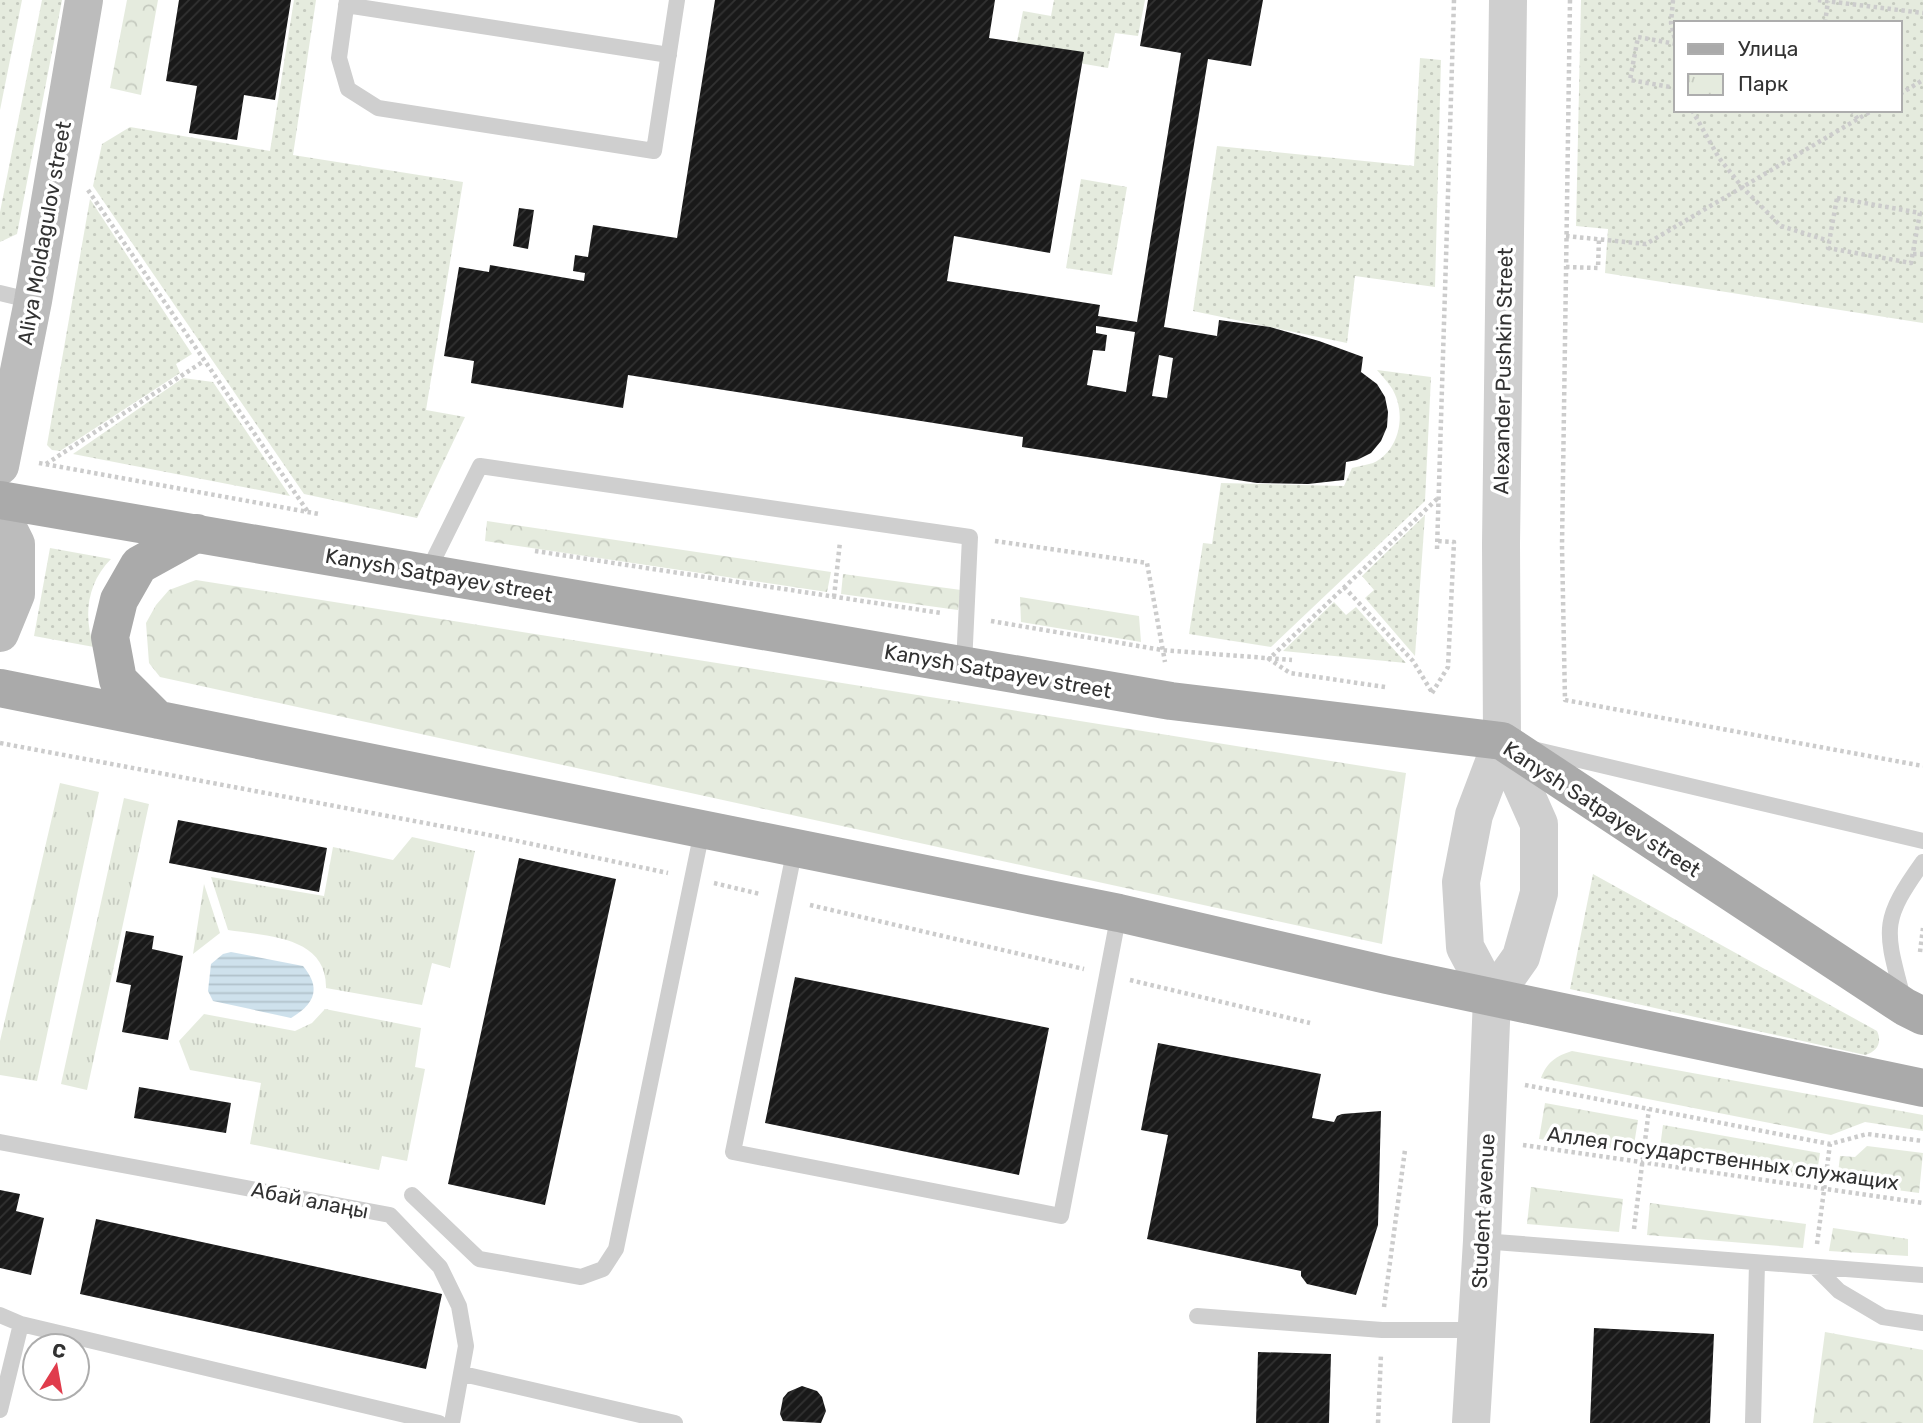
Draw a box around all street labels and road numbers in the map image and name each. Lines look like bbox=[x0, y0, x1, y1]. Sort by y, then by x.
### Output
street label: Aliya Moldagulov street bbox=[12, 119, 76, 347]
street label: Alexander Pushkin Street bbox=[1488, 247, 1518, 495]
street label: Kanysh Satpayev street bbox=[323, 543, 555, 607]
street label: Kanysh Satpayev street bbox=[882, 639, 1114, 703]
street label: Kanysh Satpayev street bbox=[1499, 736, 1705, 882]
street label: Аллея государственных служащих bbox=[1545, 1121, 1901, 1195]
street label: Student avenue bbox=[1466, 1133, 1500, 1289]
street label: Абай алаңы bbox=[249, 1176, 371, 1224]

